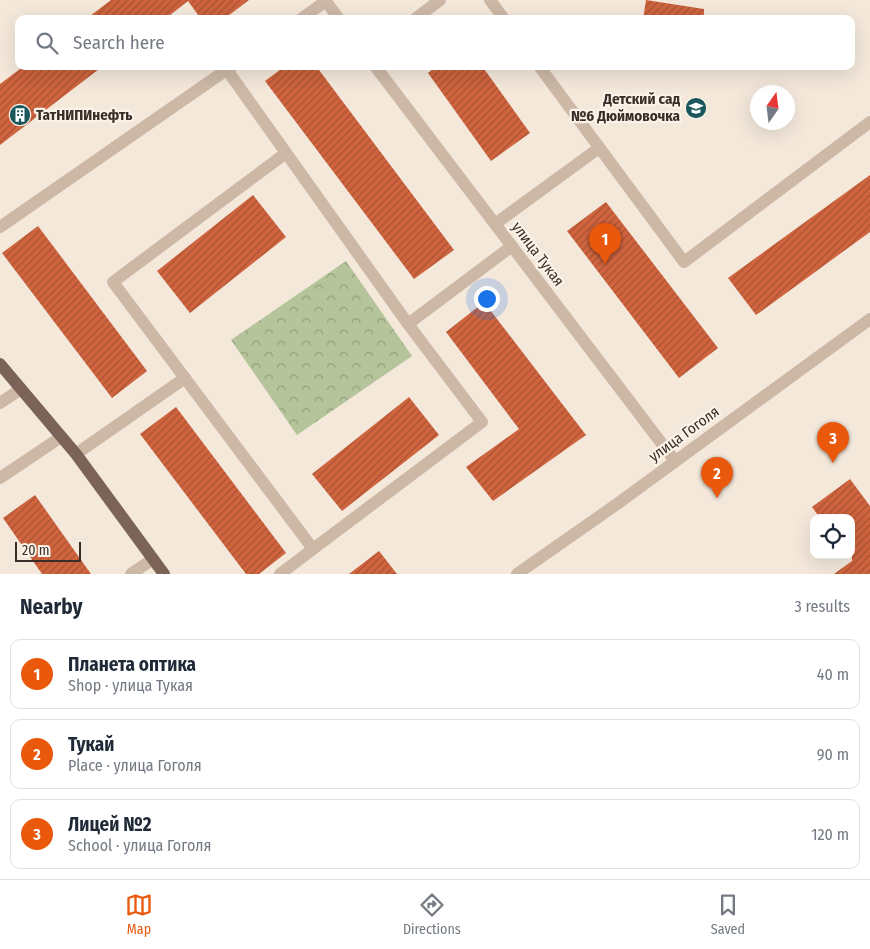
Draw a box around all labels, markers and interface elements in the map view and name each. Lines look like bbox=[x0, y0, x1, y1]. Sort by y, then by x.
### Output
search box bbox=[15, 15, 855, 70]
icon: search bbox=[33, 29, 61, 57]
text: Search here bbox=[73, 31, 165, 54]
north arrow bbox=[750, 85, 795, 130]
place label: Детский сад №6 Дюймовочка bbox=[571, 90, 681, 125]
school or university icon: Детский сад №6 Дюймовочка bbox=[684, 96, 708, 120]
building icon: ТатНИПИнефть bbox=[8, 103, 32, 127]
place label: ТатНИПИнефть bbox=[36, 106, 132, 124]
street label: улица Тукая bbox=[508, 218, 568, 290]
pin: 1 bbox=[589, 223, 621, 264]
your location bbox=[474, 286, 500, 312]
street label: улица Гоголя bbox=[645, 402, 723, 466]
pin: 3 bbox=[817, 422, 849, 463]
pin: 2 bbox=[701, 457, 733, 498]
map controls bbox=[810, 514, 855, 559]
button: locate bbox=[810, 514, 855, 559]
scale bar bbox=[15, 539, 81, 562]
text: 20 m bbox=[22, 542, 50, 559]
text: Nearby bbox=[20, 594, 82, 620]
text: 3 results bbox=[794, 597, 850, 616]
text: Планета оптика bbox=[68, 653, 196, 676]
text: 1 bbox=[34, 665, 40, 684]
text: 40 m bbox=[817, 665, 849, 684]
text: Shop · улица Тукая bbox=[68, 676, 193, 695]
text: Тукай bbox=[68, 733, 114, 756]
text: 2 bbox=[33, 745, 41, 764]
text: 90 m bbox=[817, 745, 849, 764]
text: Place · улица Гоголя bbox=[68, 756, 202, 775]
text: Лицей №2 bbox=[68, 813, 152, 836]
text: 3 bbox=[33, 825, 41, 844]
text: 120 m bbox=[811, 825, 849, 844]
text: School · улица Гоголя bbox=[68, 836, 211, 855]
tab: Map bbox=[125, 891, 153, 938]
tab: Directions bbox=[403, 891, 461, 938]
tab: Saved bbox=[711, 891, 745, 938]

